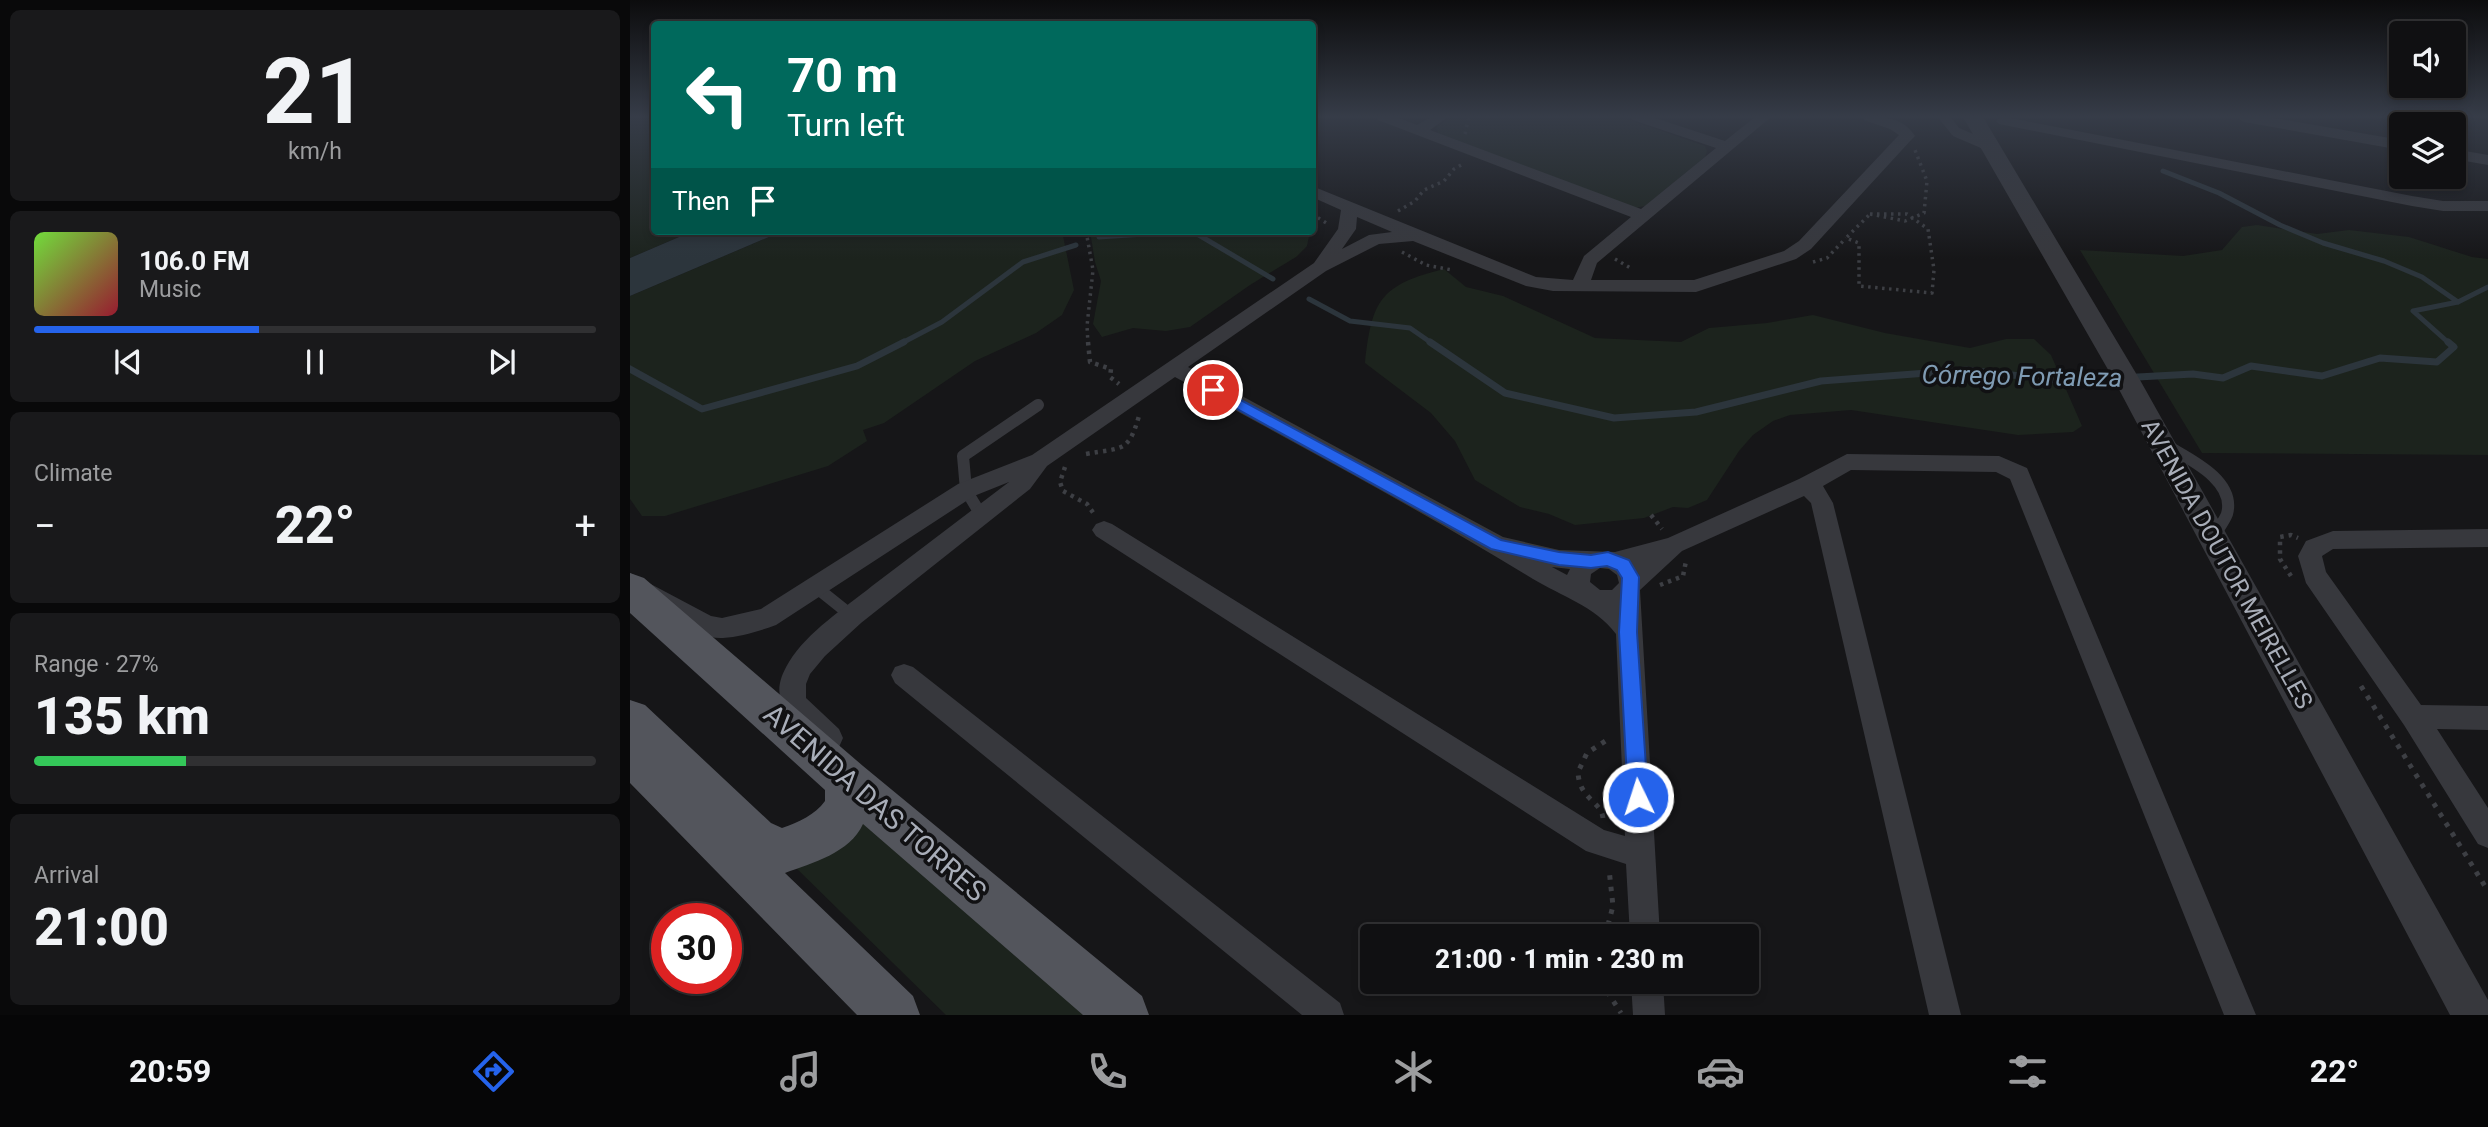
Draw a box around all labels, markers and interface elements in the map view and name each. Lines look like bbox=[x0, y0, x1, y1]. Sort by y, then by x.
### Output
map controls bbox=[2389, 21, 2466, 189]
button: sound bbox=[2389, 21, 2466, 98]
text: 21 bbox=[263, 39, 367, 145]
text: 70 m bbox=[787, 47, 898, 104]
icon: left bbox=[672, 49, 763, 140]
text: Turn left bbox=[787, 106, 905, 144]
button: layers bbox=[2389, 112, 2466, 189]
text: km/h bbox=[288, 138, 342, 165]
icon: arrive bbox=[744, 182, 782, 220]
text: Then bbox=[672, 186, 730, 216]
text: 106.0 FM bbox=[139, 246, 250, 276]
text: Music bbox=[139, 276, 201, 303]
icon: previous bbox=[109, 343, 147, 381]
icon: pause bbox=[296, 343, 334, 381]
icon: next bbox=[483, 343, 521, 381]
water label: Córrego Fortaleza bbox=[1921, 359, 2123, 393]
pin bbox=[1183, 360, 1243, 420]
icon: arrive bbox=[1194, 371, 1232, 409]
street label: AVENIDA DOUTOR MEIRELLES bbox=[2136, 414, 2318, 714]
text: Climate bbox=[34, 460, 113, 487]
text: 22° bbox=[275, 495, 355, 556]
text: − bbox=[34, 504, 56, 548]
text: + bbox=[574, 504, 596, 548]
text: Range · 27% bbox=[34, 651, 159, 678]
text: 135 km bbox=[34, 686, 210, 747]
street label: AVENIDA DAS TORRES bbox=[757, 697, 993, 909]
position arrow bbox=[1601, 760, 1675, 834]
text: Arrival bbox=[34, 862, 99, 889]
text: 21:00 bbox=[34, 897, 169, 958]
speed limit sign: 30 bbox=[651, 903, 742, 994]
text: 21:00 · 1 min · 230 m bbox=[1435, 944, 1684, 974]
icon: directions bbox=[469, 1047, 518, 1096]
icon: music bbox=[776, 1047, 825, 1096]
icon: phone bbox=[1083, 1047, 1132, 1096]
icon: climate bbox=[1389, 1047, 1438, 1096]
icon: car bbox=[1696, 1047, 1745, 1096]
icon: filters bbox=[2003, 1047, 2052, 1096]
text: 20:59 bbox=[129, 1052, 211, 1090]
text: 22° bbox=[2310, 1052, 2359, 1090]

